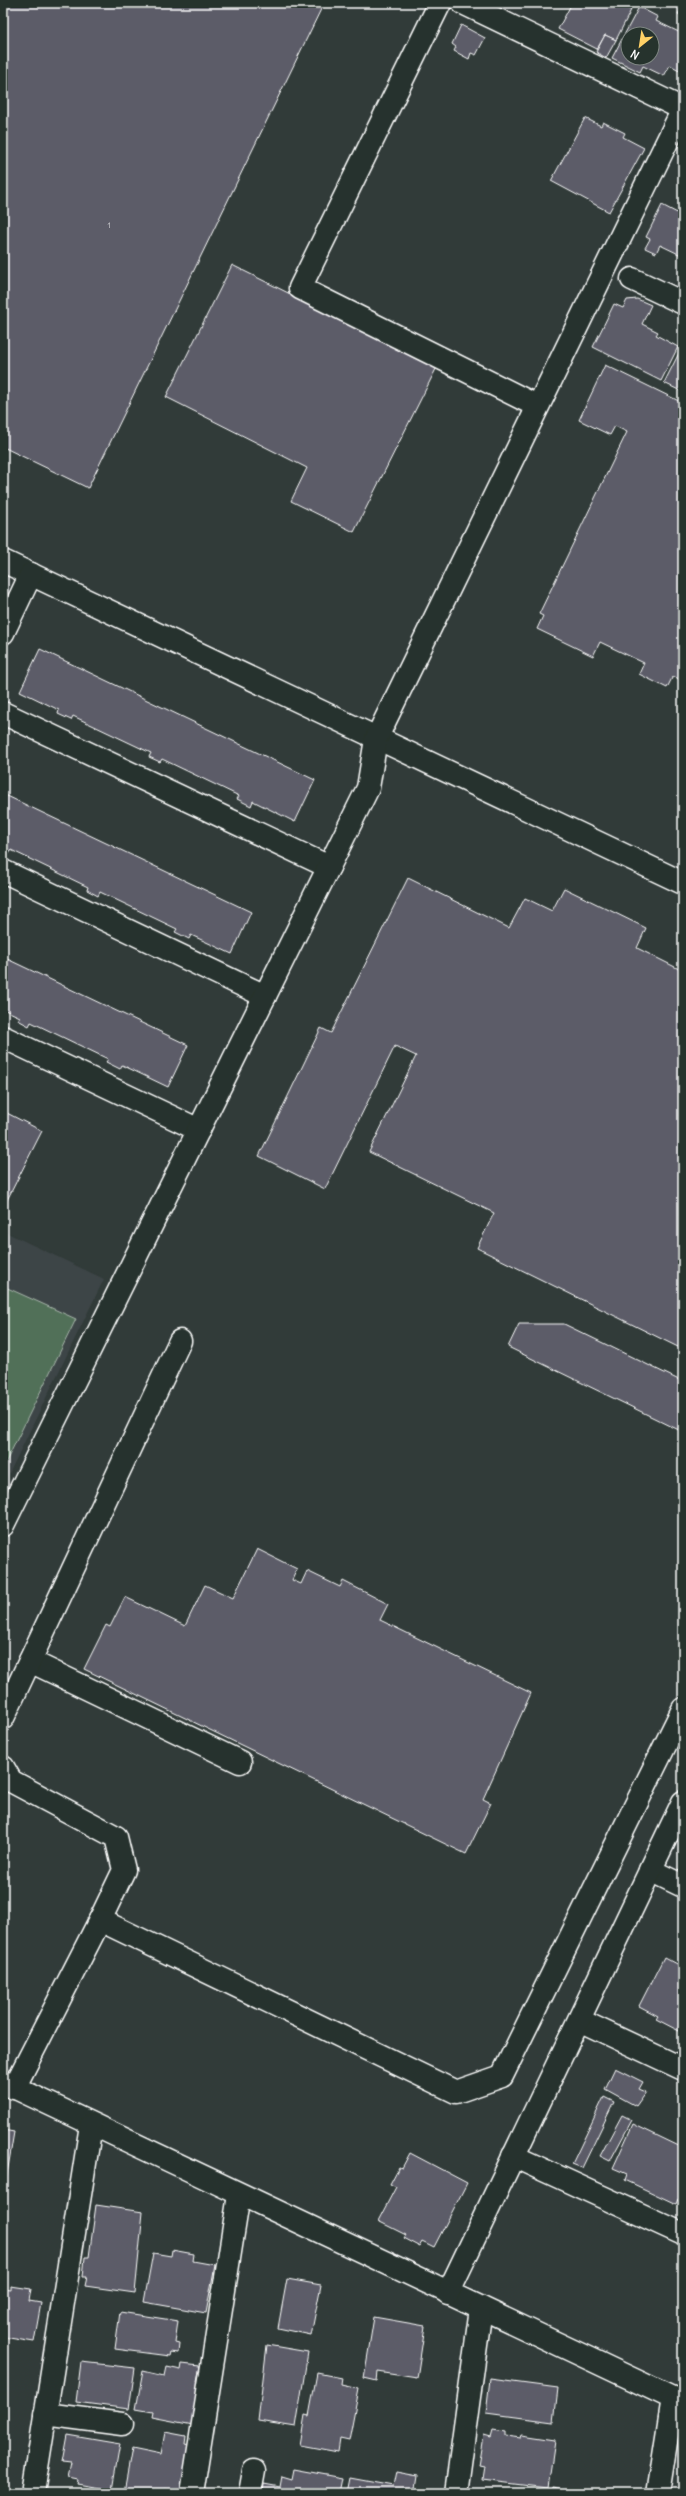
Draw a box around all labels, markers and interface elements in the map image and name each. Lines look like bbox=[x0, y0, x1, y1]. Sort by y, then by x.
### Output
north arrow bbox=[620, 26, 660, 66]
text: N bbox=[628, 47, 642, 63]
house number: 1 bbox=[107, 220, 111, 230]

